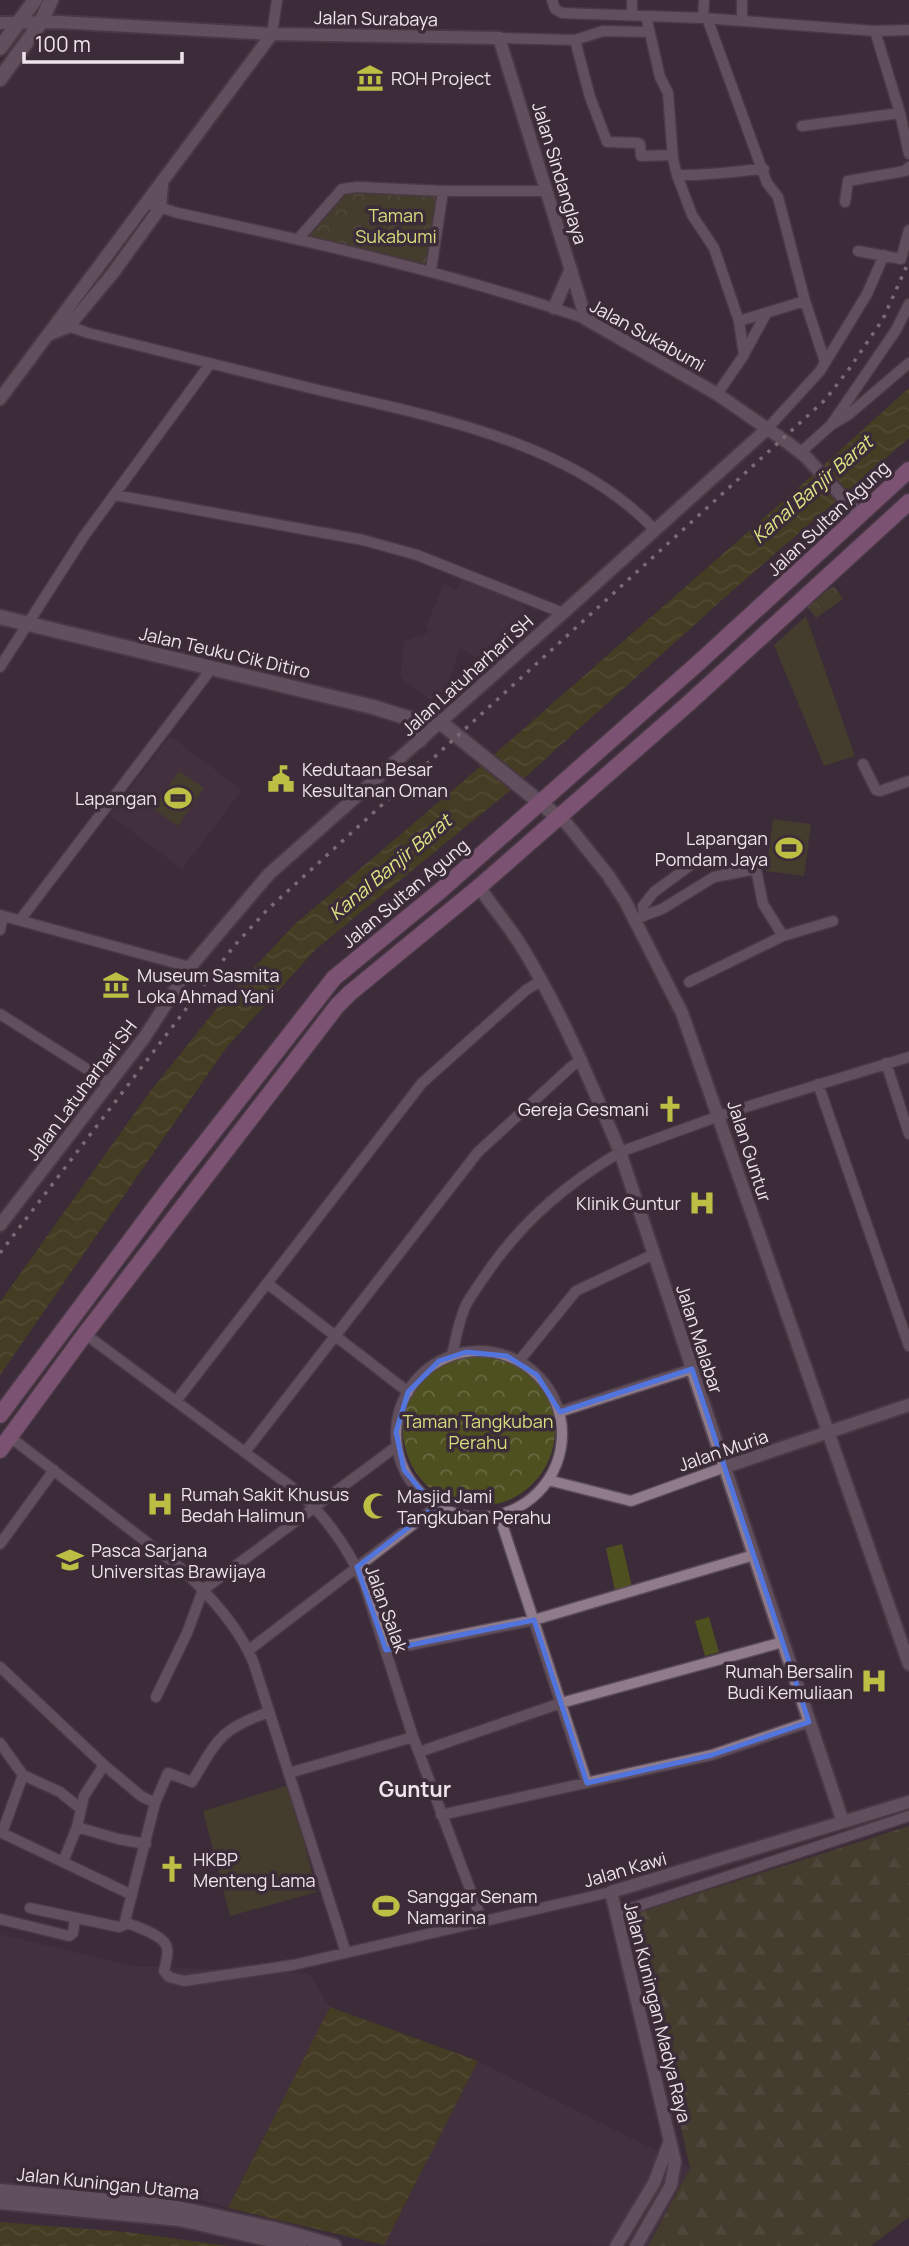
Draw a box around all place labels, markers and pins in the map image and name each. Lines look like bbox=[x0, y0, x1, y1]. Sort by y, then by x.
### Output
museum icon: ROH Project bbox=[355, 63, 385, 93]
place label: ROH Project bbox=[391, 66, 491, 90]
place label: Kedutaan Besar Kesultanan Oman bbox=[302, 757, 448, 802]
public building icon: Kedutaan Besar Kesultanan Oman bbox=[266, 764, 296, 794]
sports icon: Lapangan bbox=[163, 783, 193, 813]
place label: Lapangan bbox=[75, 786, 157, 810]
place label: Lapangan Pomdam Jaya bbox=[655, 826, 768, 871]
sports icon: Lapangan Pomdam Jaya bbox=[774, 833, 804, 863]
place label: Museum Sasmita Loka Ahmad Yani bbox=[137, 963, 280, 1008]
museum icon: Museum Sasmita Loka Ahmad Yani bbox=[101, 970, 131, 1000]
church icon: Gereja Gesmani bbox=[655, 1094, 685, 1124]
place label: Gereja Gesmani bbox=[518, 1097, 649, 1121]
hospital icon: Klinik Guntur bbox=[687, 1188, 717, 1218]
place label: Klinik Guntur bbox=[576, 1191, 682, 1215]
place label: Rumah Sakit Khusus Bedah Halimun bbox=[181, 1482, 349, 1527]
place label: Masjid Jami Tangkuban Perahu bbox=[397, 1484, 551, 1529]
hospital icon: Rumah Sakit Khusus Bedah Halimun bbox=[145, 1489, 175, 1519]
mosque icon: Masjid Jami Tangkuban Perahu bbox=[361, 1491, 391, 1521]
place label: Pasca Sarjana Universitas Brawijaya bbox=[91, 1538, 266, 1583]
school or university icon: Pasca Sarjana Universitas Brawijaya bbox=[55, 1545, 85, 1575]
place label: Rumah Bersalin Budi Kemuliaan bbox=[725, 1659, 853, 1704]
hospital icon: Rumah Bersalin Budi Kemuliaan bbox=[859, 1666, 889, 1696]
place label: HKBP Menteng Lama bbox=[193, 1847, 316, 1892]
church icon: HKBP Menteng Lama bbox=[157, 1854, 187, 1884]
place label: Sanggar Senam Namarina bbox=[407, 1884, 538, 1929]
sports icon: Sanggar Senam Namarina bbox=[371, 1891, 401, 1921]

